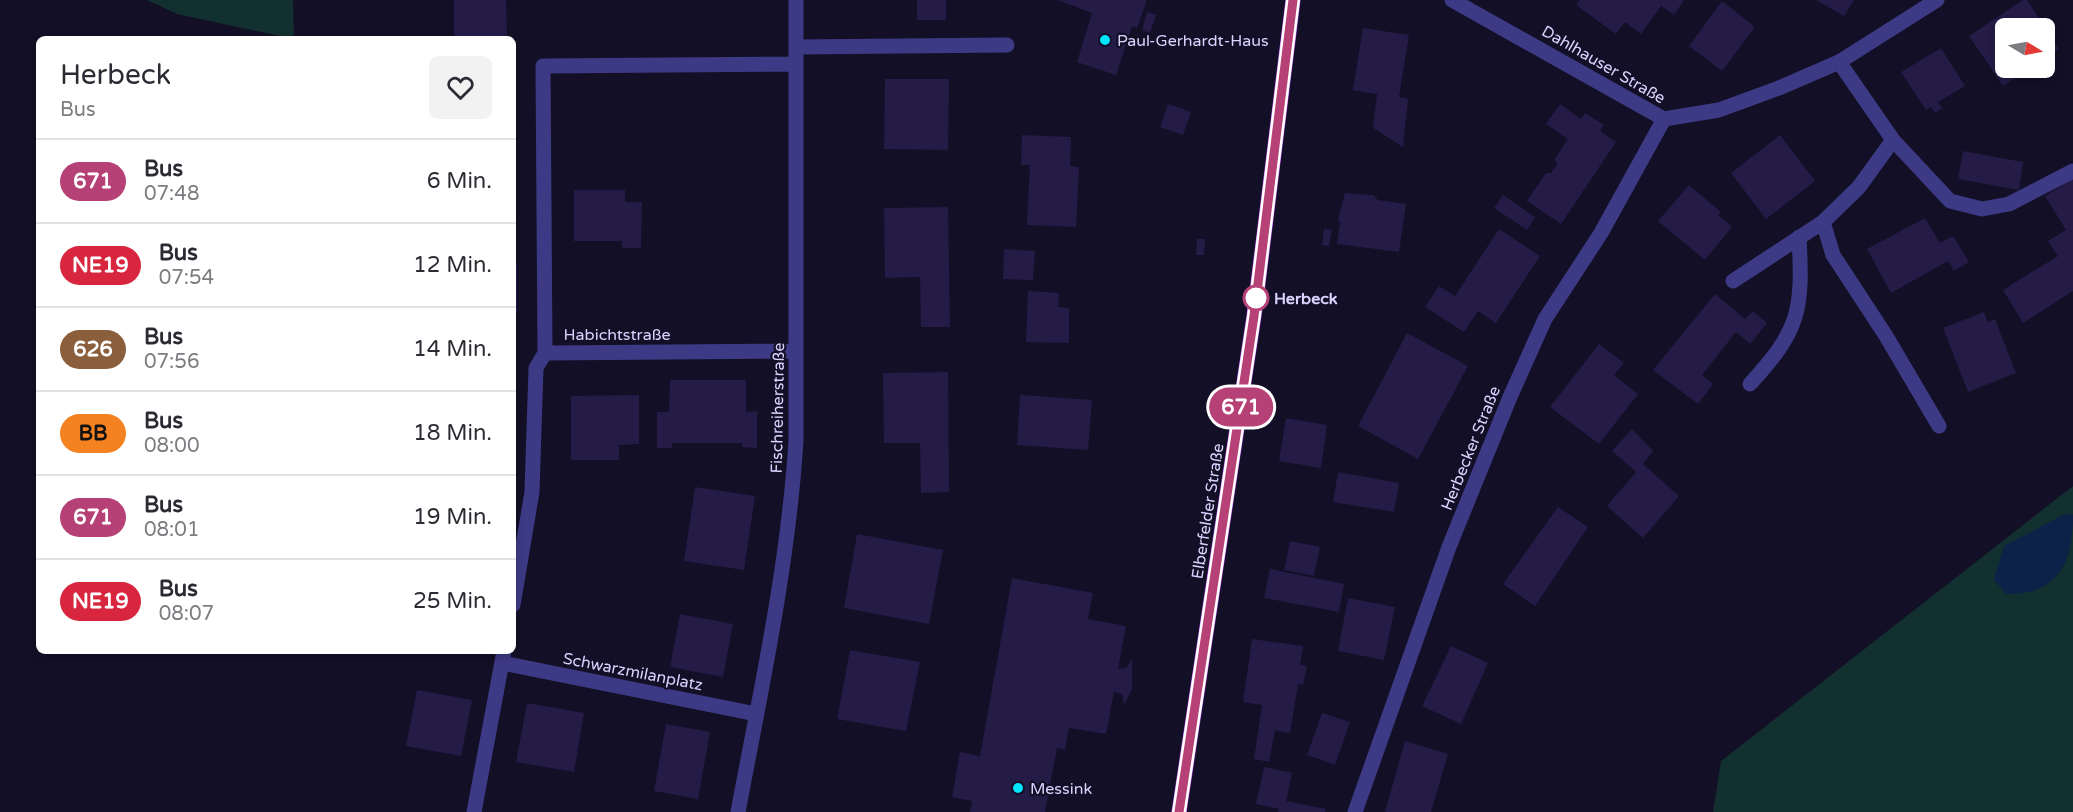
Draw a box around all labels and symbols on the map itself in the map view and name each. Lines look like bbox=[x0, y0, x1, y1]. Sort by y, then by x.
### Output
north arrow bbox=[1995, 18, 2055, 78]
street label: Dahlhauser Straße bbox=[1538, 21, 1669, 108]
place label: Paul-Gerhardt-Haus bbox=[1117, 31, 1269, 51]
marker: Paul-Gerhardt-Haus bbox=[1098, 33, 1112, 47]
marker: Herbeck bbox=[1243, 285, 1269, 311]
place label: Herbeck bbox=[1274, 289, 1338, 309]
street label: Habichtstraße bbox=[564, 325, 670, 345]
street label: Fischreiherstraße bbox=[767, 342, 789, 474]
street label: Herbecker Straße bbox=[1437, 383, 1505, 513]
line badge: 671 bbox=[1206, 388, 1276, 426]
street label: Elberfelder Straße bbox=[1187, 442, 1229, 580]
street label: Schwarzmilanplatz bbox=[561, 649, 704, 695]
place label: Messink bbox=[1030, 779, 1092, 799]
marker: Messink bbox=[1011, 781, 1025, 795]

